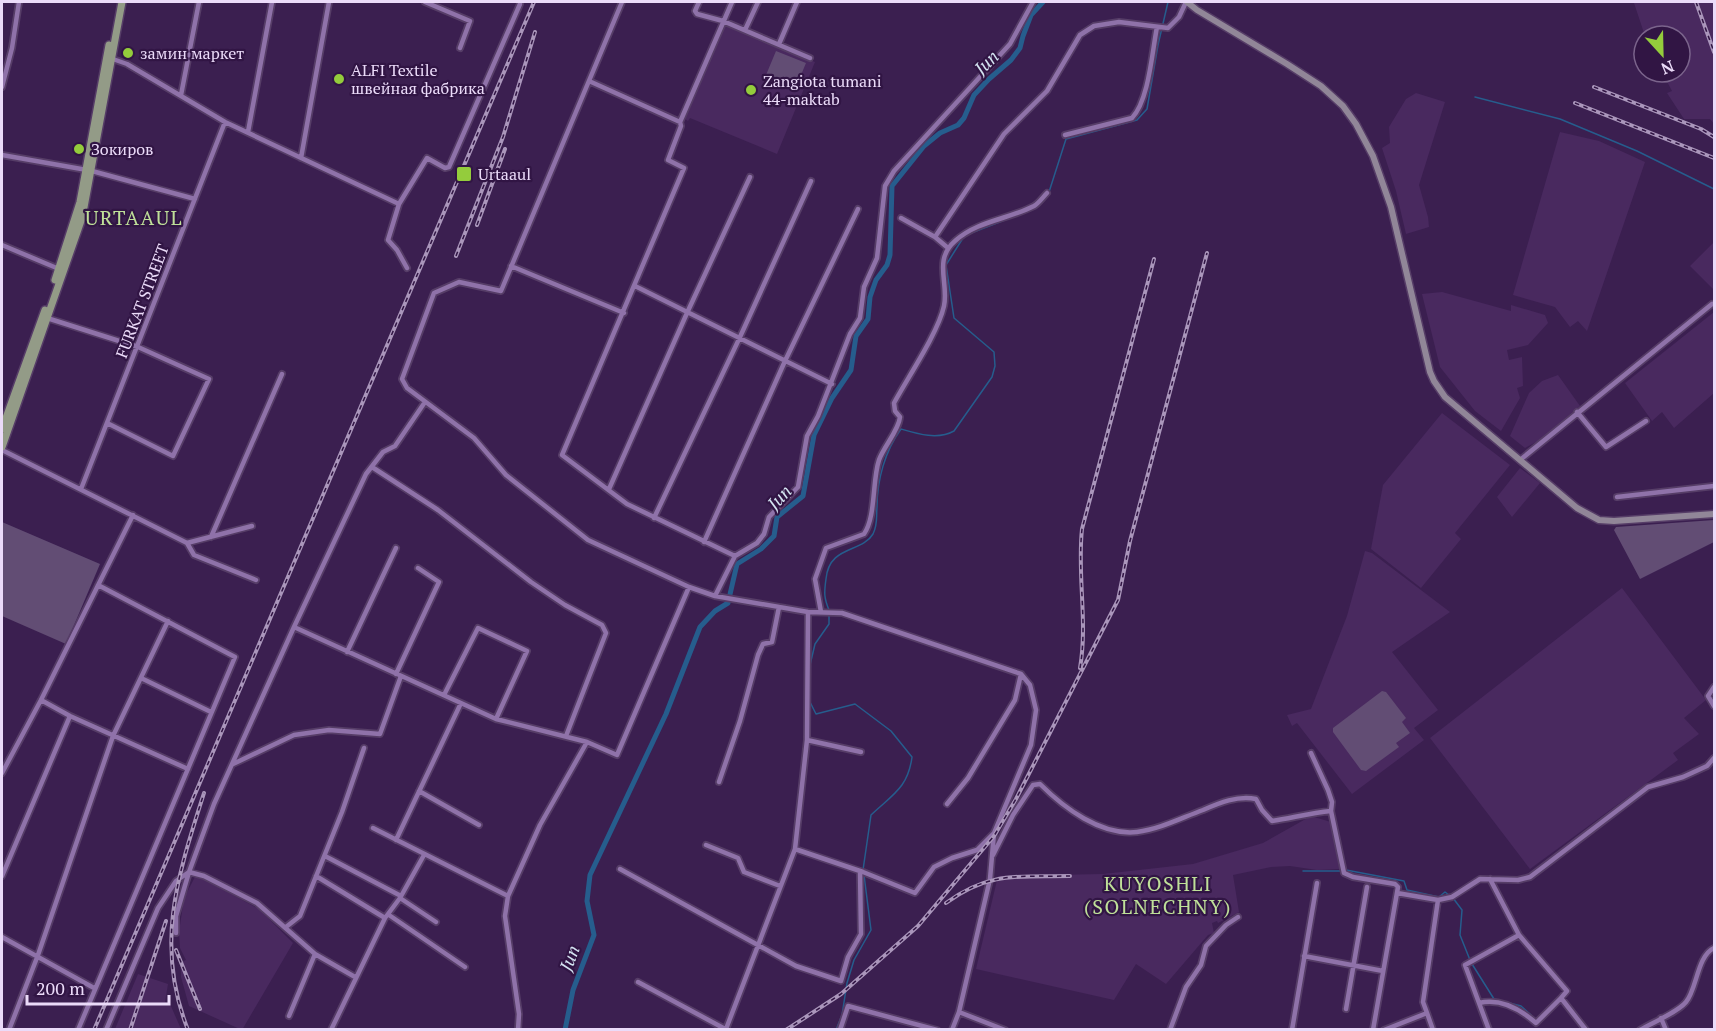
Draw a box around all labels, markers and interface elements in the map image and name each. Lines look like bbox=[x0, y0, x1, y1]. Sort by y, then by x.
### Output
north arrow bbox=[1632, 24, 1692, 84]
place label: замин маркет bbox=[140, 42, 244, 64]
water label: Jun bbox=[968, 44, 1004, 80]
marker: замин маркет bbox=[121, 46, 135, 60]
text: N bbox=[1658, 55, 1677, 80]
place label: ALFI Textile швейная фабрика bbox=[351, 59, 485, 99]
place label: Zangiota tumani 44-maktab bbox=[763, 70, 882, 110]
marker: ALFI Textile швейная фабрика bbox=[332, 72, 346, 86]
marker: Zangiota tumani 44-maktab bbox=[744, 83, 758, 97]
place label: Зокиров bbox=[91, 138, 154, 160]
marker: Зокиров bbox=[72, 142, 86, 156]
place label: Urtaaul bbox=[478, 163, 531, 185]
marker: Urtaaul bbox=[455, 165, 473, 183]
district label: URTAAUL bbox=[85, 204, 183, 231]
street label: FURKAT STREET bbox=[110, 241, 174, 361]
water label: Jun bbox=[761, 479, 797, 515]
district label: KUYOSHLI (SOLNECHNY) bbox=[1084, 870, 1232, 920]
water label: Jun bbox=[553, 942, 585, 975]
scale bar bbox=[27, 968, 170, 1006]
text: 200 m bbox=[36, 976, 85, 1000]

